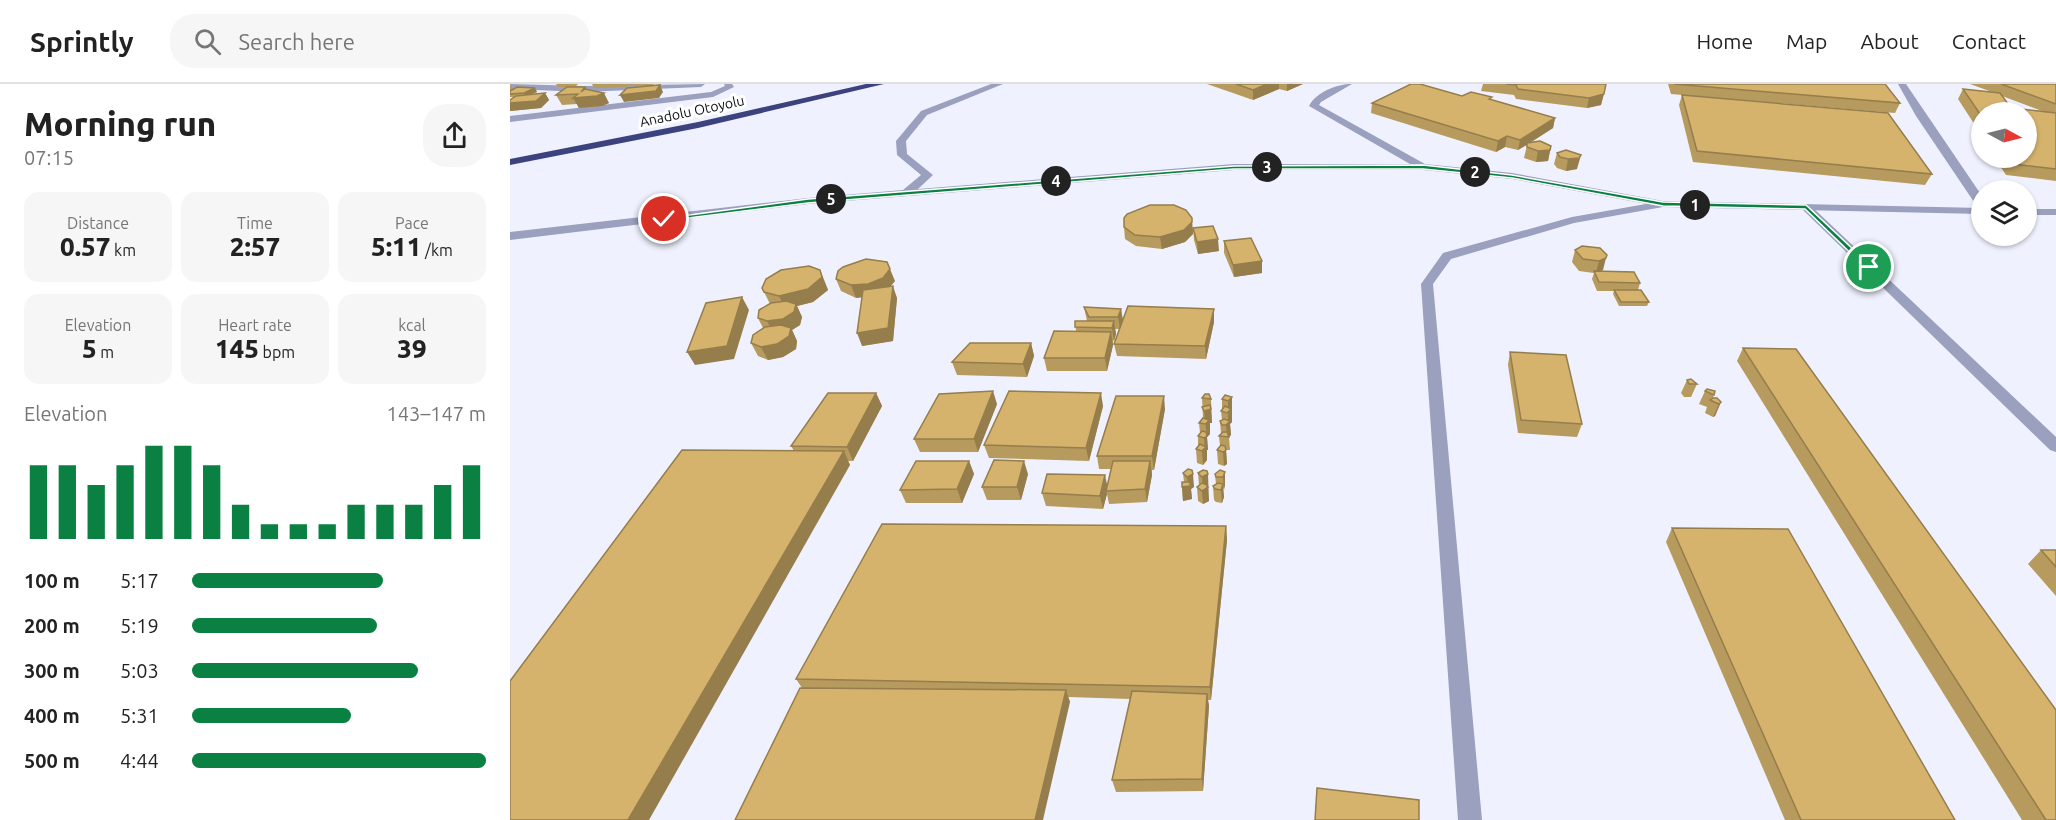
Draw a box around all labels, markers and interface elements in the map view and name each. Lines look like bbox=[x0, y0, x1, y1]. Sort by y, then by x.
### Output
search box bbox=[170, 14, 590, 68]
icon: search bbox=[191, 25, 224, 58]
text: Sprintly bbox=[30, 26, 134, 57]
text: Search here bbox=[239, 29, 355, 54]
text: Home bbox=[1696, 29, 1753, 53]
text: Map bbox=[1786, 29, 1827, 53]
text: About bbox=[1860, 29, 1919, 53]
text: Contact bbox=[1952, 29, 2026, 53]
street label: Anadolu Otoyolu bbox=[638, 92, 746, 130]
north arrow bbox=[1971, 102, 2037, 168]
map controls bbox=[1971, 102, 2037, 246]
button: share bbox=[423, 104, 486, 167]
text: Morning run bbox=[24, 105, 216, 142]
text: 07:15 bbox=[24, 146, 74, 169]
pin: 3 bbox=[1252, 152, 1282, 182]
pin: 2 bbox=[1460, 157, 1490, 187]
text: 3 bbox=[1262, 158, 1272, 176]
text: 2 bbox=[1470, 163, 1480, 181]
pin: 4 bbox=[1041, 166, 1071, 196]
text: 4 bbox=[1051, 172, 1061, 190]
button: layers bbox=[1971, 180, 2037, 246]
pin: 5 bbox=[816, 184, 846, 214]
text: 5 bbox=[826, 190, 836, 208]
pin: 1 bbox=[1680, 190, 1710, 220]
pin bbox=[638, 193, 689, 244]
text: 1 bbox=[1690, 196, 1700, 214]
icon: check bbox=[647, 202, 680, 235]
text: Distance bbox=[67, 214, 129, 232]
text: Time bbox=[237, 214, 273, 232]
text: Pace bbox=[395, 214, 429, 232]
text: 0.57 bbox=[60, 232, 110, 261]
text: 2:57 bbox=[230, 232, 280, 261]
text: 5:11 bbox=[371, 232, 421, 261]
text: km bbox=[110, 241, 136, 259]
text: /km bbox=[421, 241, 453, 259]
pin bbox=[1843, 241, 1894, 292]
icon: arrive bbox=[1852, 250, 1885, 283]
text: Elevation bbox=[65, 316, 131, 334]
text: Heart rate bbox=[218, 316, 292, 334]
text: kcal bbox=[398, 316, 426, 334]
text: 5 bbox=[82, 334, 97, 363]
text: 145 bbox=[215, 334, 259, 363]
text: 39 bbox=[397, 334, 427, 363]
text: m bbox=[97, 343, 114, 361]
text: bpm bbox=[259, 343, 295, 361]
text: Elevation bbox=[24, 402, 107, 425]
text: 143–147 m bbox=[387, 402, 486, 425]
text: 100 m bbox=[24, 569, 80, 592]
text: 5:17 bbox=[120, 569, 159, 592]
text: 200 m bbox=[24, 614, 80, 637]
text: 5:19 bbox=[120, 614, 159, 637]
text: 300 m bbox=[24, 659, 80, 682]
text: 5:03 bbox=[120, 659, 159, 682]
text: 400 m bbox=[24, 704, 80, 727]
text: 5:31 bbox=[120, 704, 159, 727]
text: 500 m bbox=[24, 749, 80, 772]
text: 4:44 bbox=[120, 749, 159, 772]

